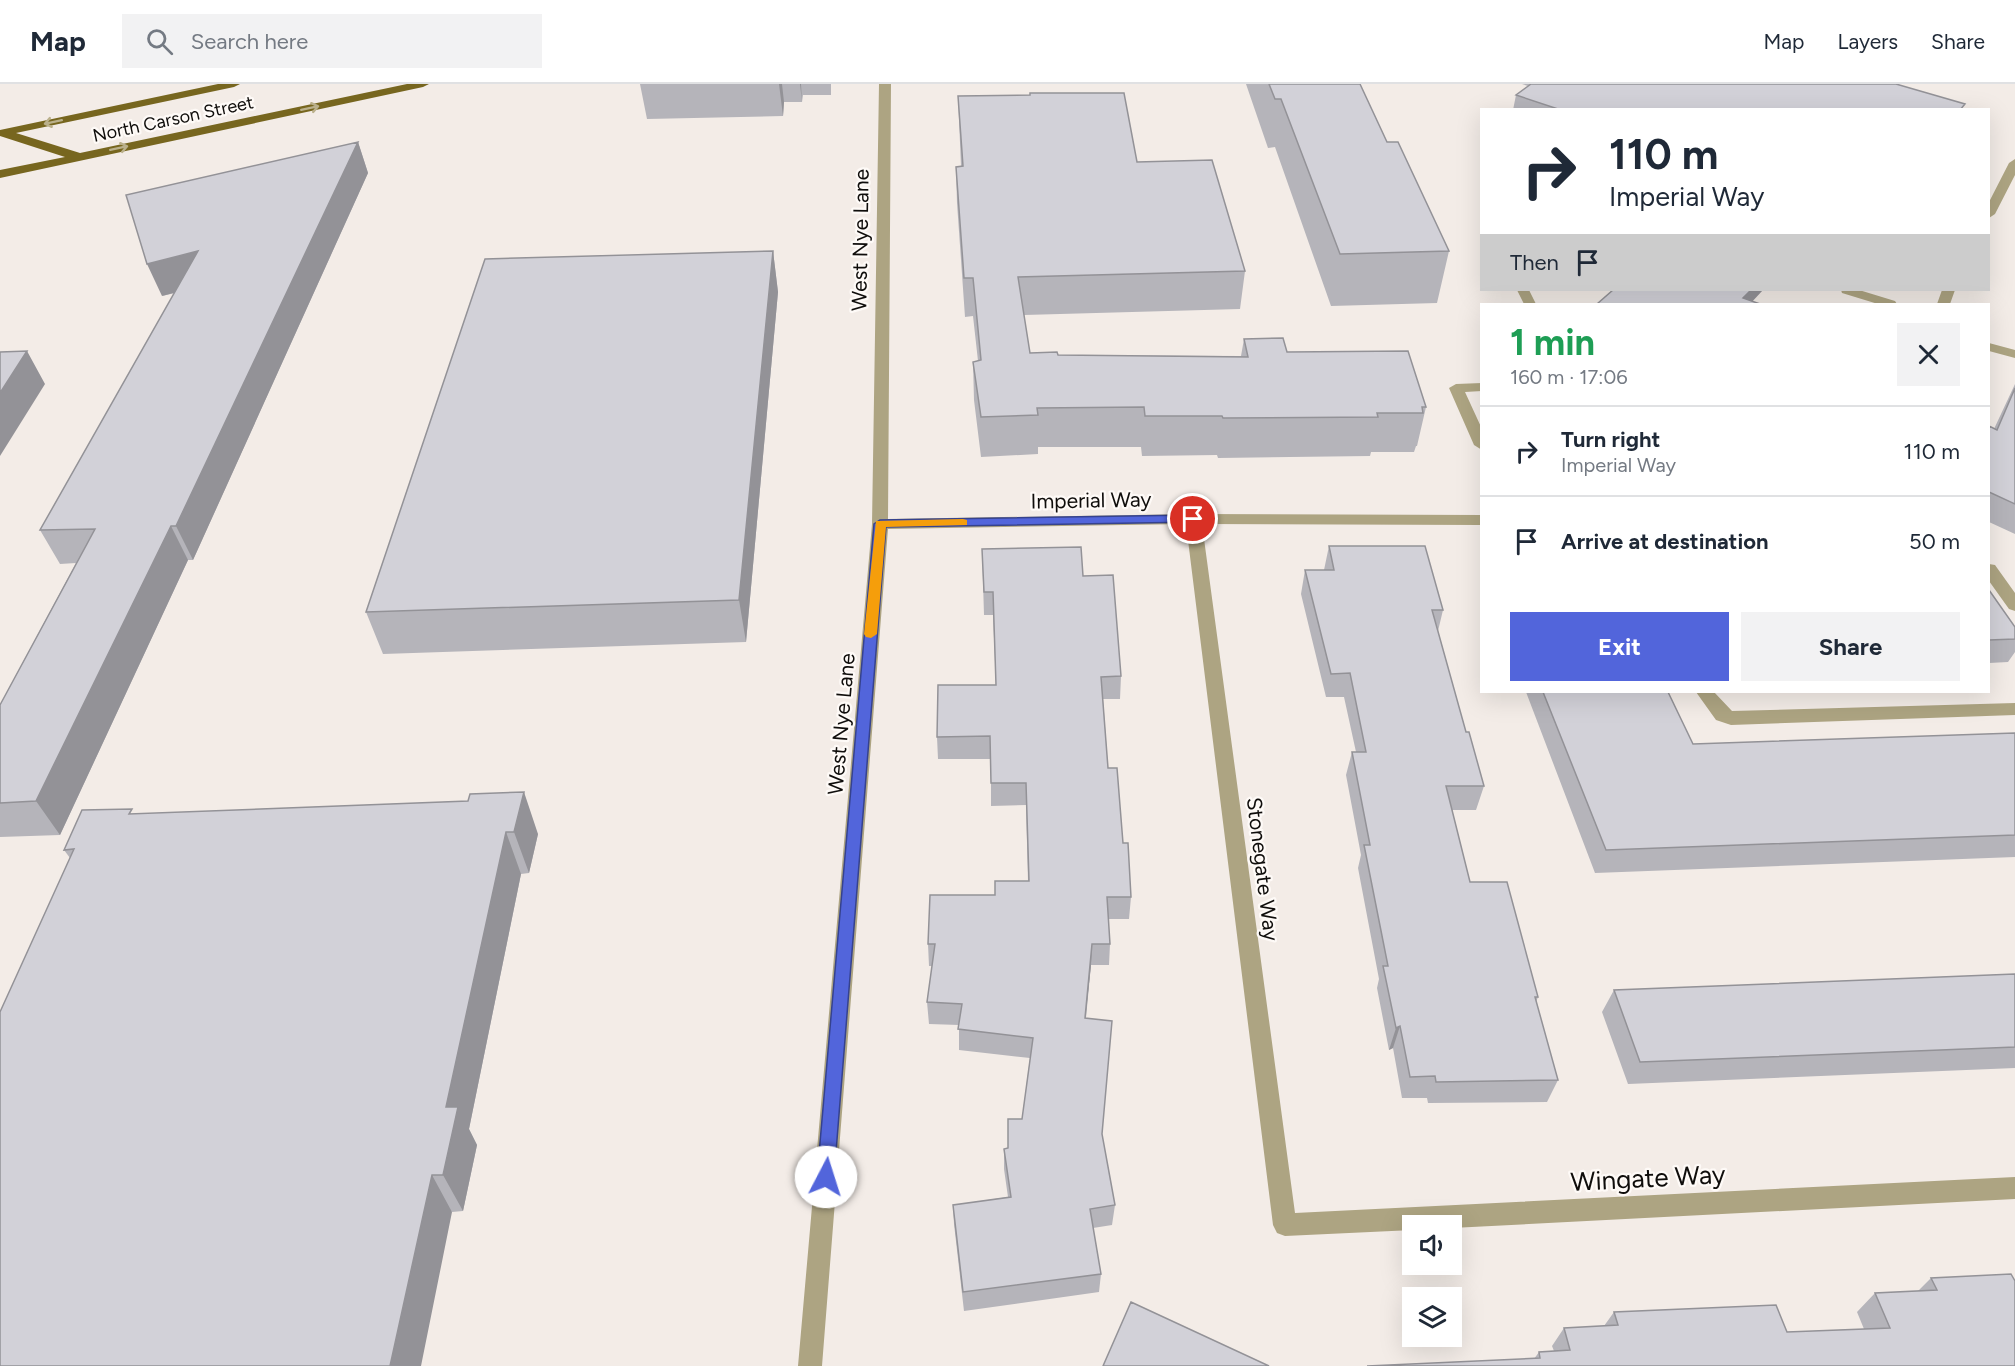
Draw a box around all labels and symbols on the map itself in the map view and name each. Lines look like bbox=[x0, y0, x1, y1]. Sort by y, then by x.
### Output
street label: North Carson Street bbox=[91, 91, 256, 147]
one-way arrow bbox=[299, 102, 319, 113]
one-way arrow bbox=[44, 116, 63, 128]
one-way arrow bbox=[109, 142, 128, 154]
street label: West Nye Lane bbox=[846, 169, 874, 311]
street label: Imperial Way bbox=[1030, 486, 1152, 514]
pin bbox=[1167, 493, 1218, 544]
street label: West Nye Lane bbox=[822, 652, 860, 796]
street label: Stonegate Way bbox=[1242, 796, 1284, 942]
position arrow bbox=[794, 1145, 858, 1209]
street label: Wingate Way bbox=[1570, 1158, 1727, 1198]

